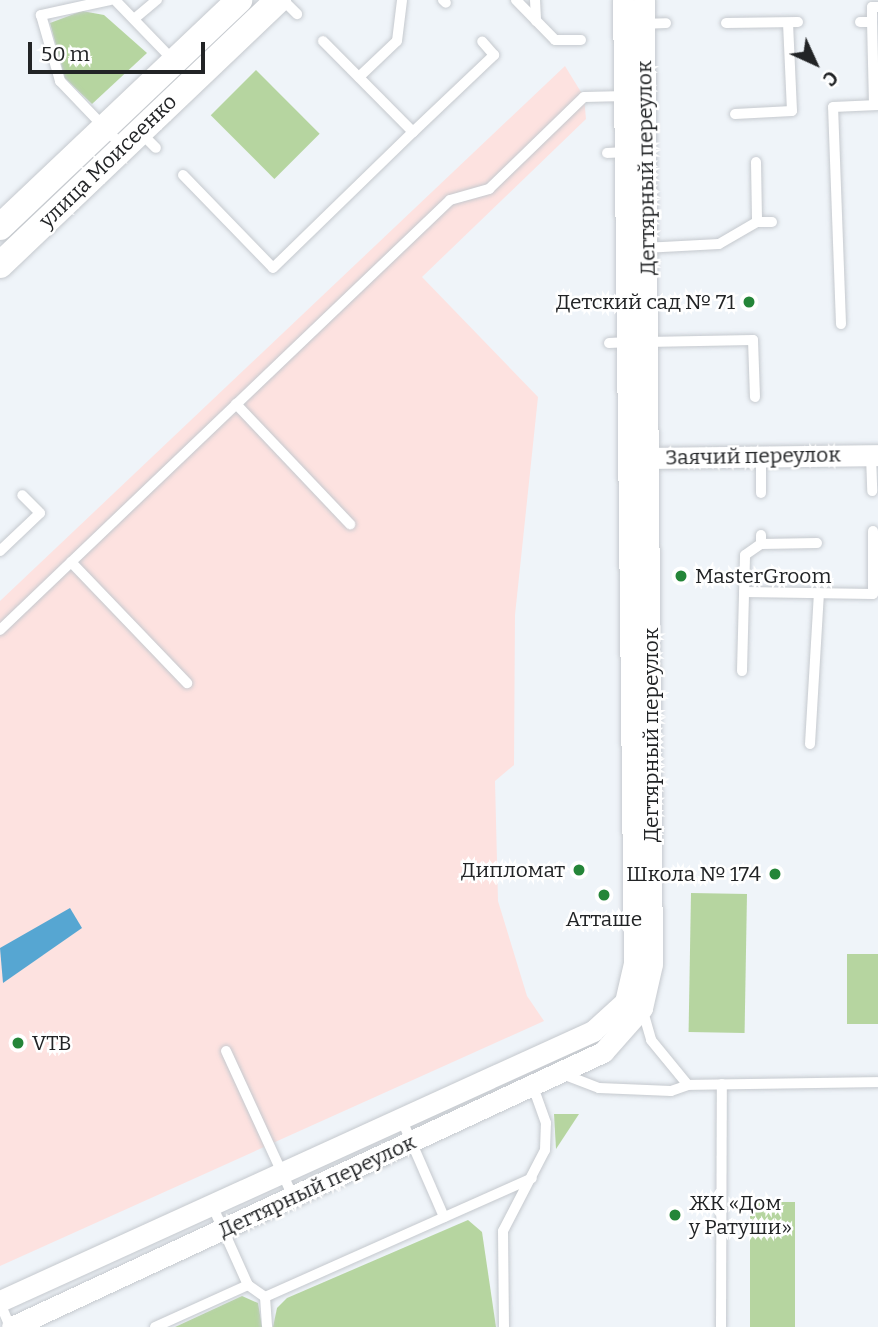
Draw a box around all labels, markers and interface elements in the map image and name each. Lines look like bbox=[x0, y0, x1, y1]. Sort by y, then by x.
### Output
scale bar bbox=[32, 28, 208, 72]
north arrow bbox=[780, 28, 850, 98]
text: 50 m bbox=[41, 41, 90, 67]
street label: Дегтярный переулок bbox=[632, 61, 660, 275]
text: С bbox=[818, 66, 843, 91]
street label: улица Моисеенко bbox=[34, 89, 182, 233]
place label: Детский сад № 71 bbox=[556, 289, 735, 315]
marker: Детский сад № 71 bbox=[741, 294, 757, 310]
street label: Заячий переулок bbox=[665, 442, 841, 470]
place label: MasterGroom bbox=[695, 563, 831, 589]
marker: MasterGroom bbox=[673, 568, 689, 584]
street label: Дегтярный переулок bbox=[638, 628, 664, 842]
place label: Дипломат bbox=[461, 857, 565, 883]
place label: Школа № 174 bbox=[626, 861, 761, 887]
marker: Дипломат bbox=[571, 862, 587, 878]
marker: Школа № 174 bbox=[767, 866, 783, 882]
marker: Атташе bbox=[596, 887, 612, 903]
place label: Атташе bbox=[566, 906, 642, 932]
place label: VTB bbox=[32, 1030, 72, 1056]
marker: VTB bbox=[10, 1035, 26, 1051]
street label: Дегтярный переулок bbox=[214, 1129, 420, 1243]
place label: ЖК «Дом у Ратуши» bbox=[689, 1190, 792, 1240]
marker: ЖК «Дом у Ратуши» bbox=[667, 1207, 683, 1223]

